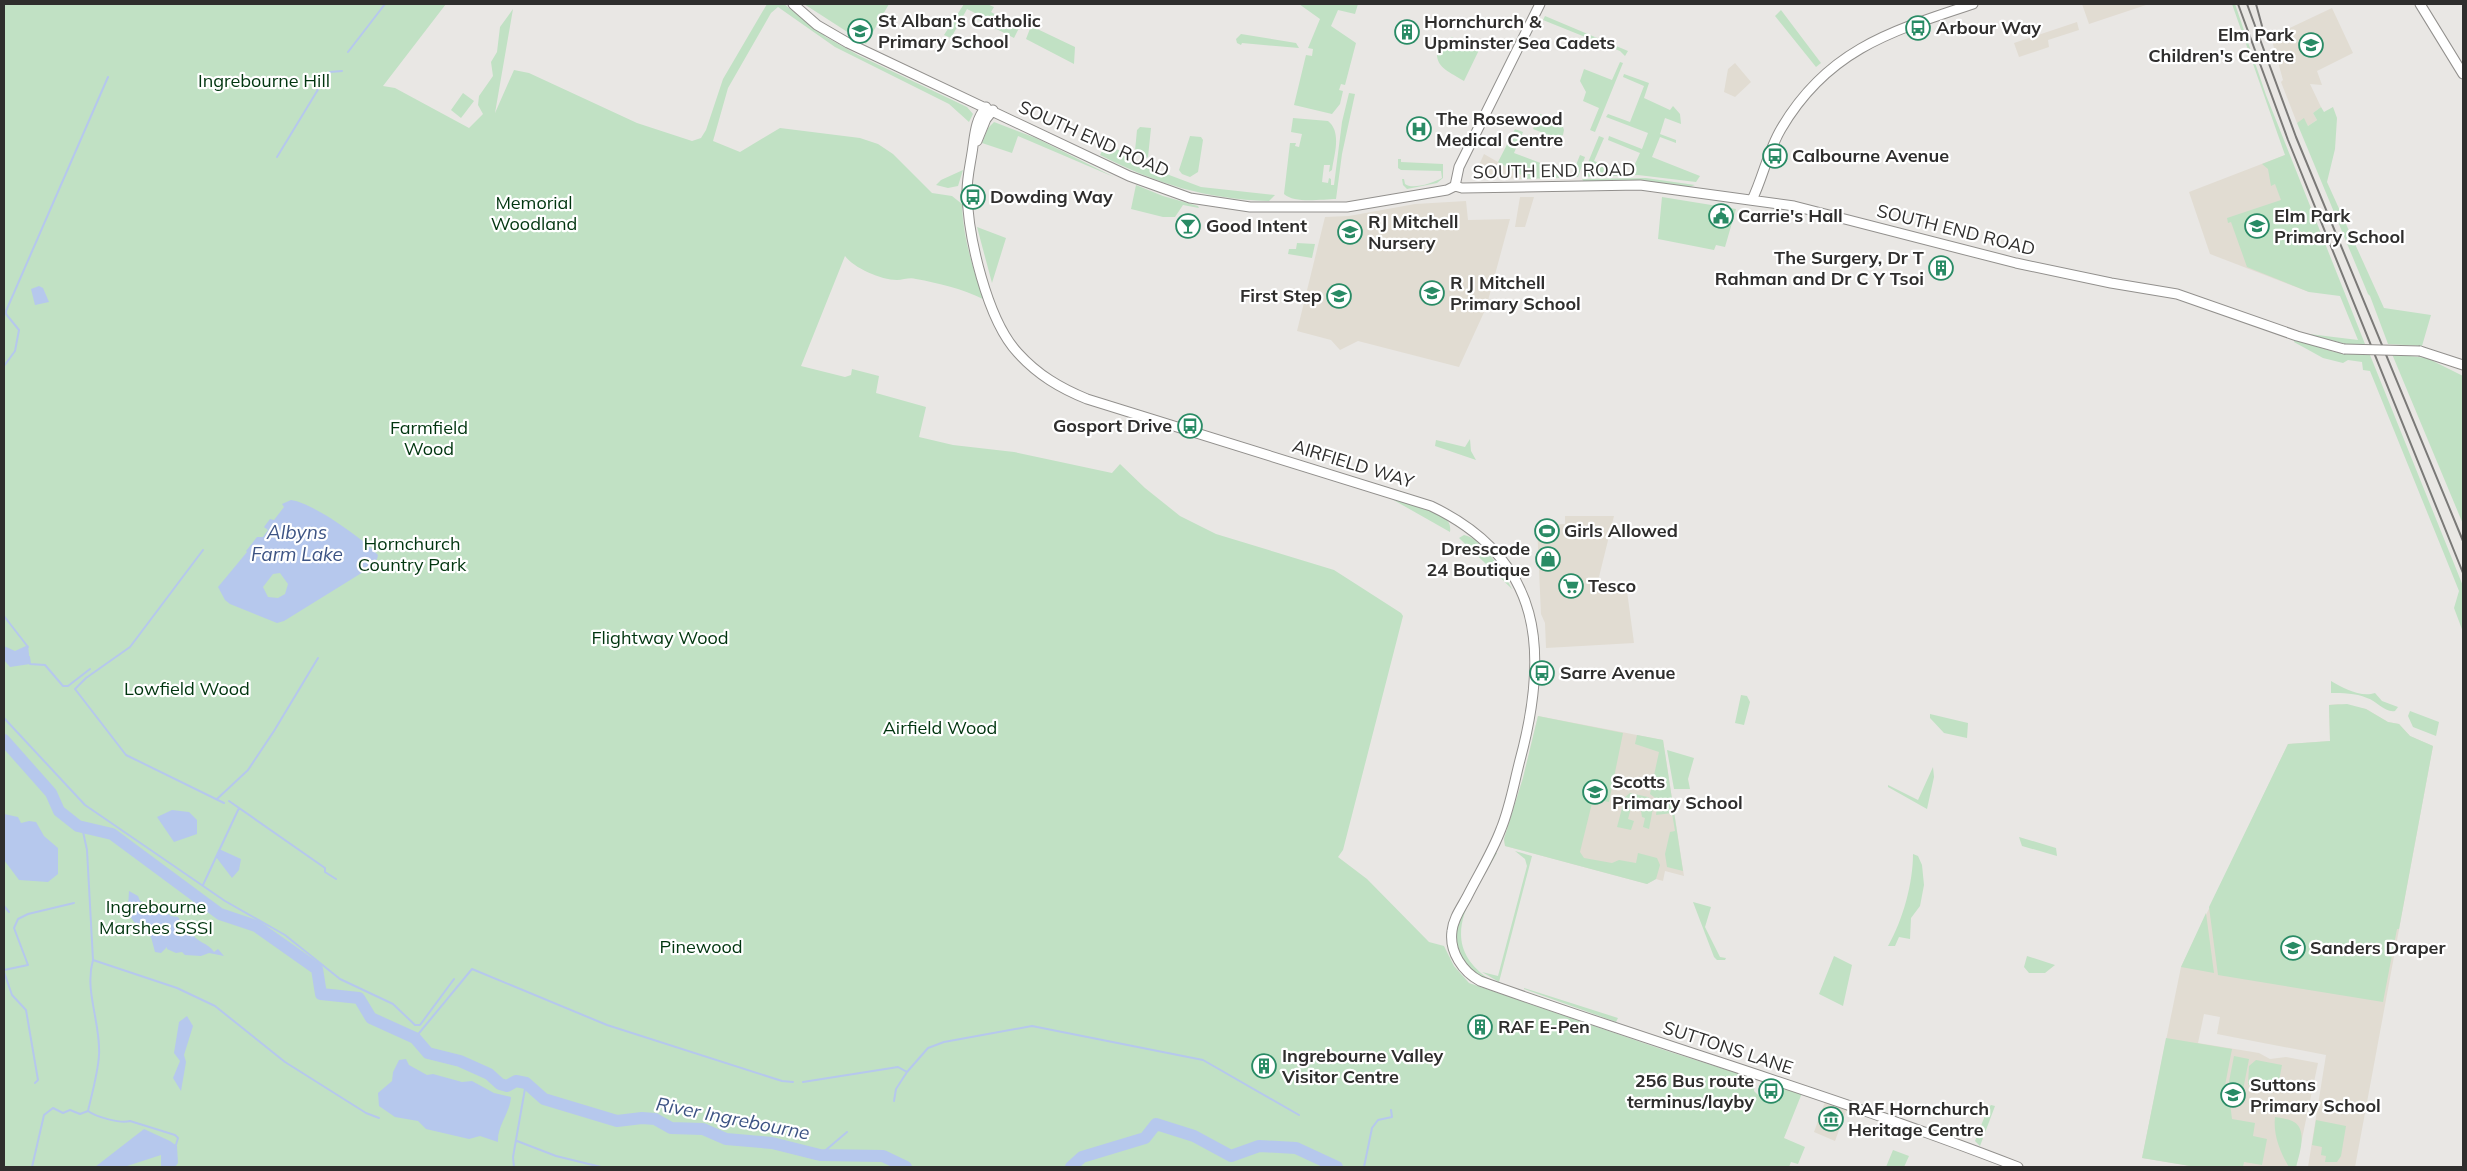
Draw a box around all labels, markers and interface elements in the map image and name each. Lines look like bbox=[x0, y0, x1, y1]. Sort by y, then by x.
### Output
place label: St Alban's Catholic Primary School bbox=[878, 9, 1041, 53]
place label: Hornchurch & Upminster Sea Cadets bbox=[1424, 10, 1615, 54]
bus stop icon: Arbour Way bbox=[1905, 15, 1931, 41]
place label: Arbour Way bbox=[1936, 16, 2041, 39]
school or university icon: St Alban's Catholic Primary School bbox=[847, 18, 873, 44]
building icon: Hornchurch & Upminster Sea Cadets bbox=[1394, 19, 1420, 45]
place label: Elm Park Children's Centre bbox=[2148, 23, 2295, 67]
school or university icon: Elm Park Children's Centre bbox=[2298, 32, 2324, 58]
park label: Ingrebourne Hill bbox=[198, 69, 330, 92]
street label: SOUTH END ROAD bbox=[1015, 95, 1173, 182]
place label: The Rosewood Medical Centre bbox=[1436, 107, 1563, 151]
hospital icon: The Rosewood Medical Centre bbox=[1406, 116, 1432, 142]
bus stop icon: Calbourne Avenue bbox=[1762, 143, 1788, 169]
place label: Calbourne Avenue bbox=[1792, 144, 1949, 167]
street label: SOUTH END ROAD bbox=[1473, 158, 1635, 183]
bus stop icon: Dowding Way bbox=[960, 184, 986, 210]
place label: Dowding Way bbox=[990, 185, 1113, 208]
park label: Memorial Woodland bbox=[491, 191, 577, 235]
street label: SOUTH END ROAD bbox=[1875, 199, 2038, 260]
public building icon: Carrie's Hall bbox=[1708, 203, 1734, 229]
place label: Carrie's Hall bbox=[1738, 204, 1843, 227]
place label: Elm Park Primary School bbox=[2274, 204, 2405, 248]
place label: RJ Mitchell Nursery bbox=[1368, 210, 1458, 254]
bar icon: Good Intent bbox=[1175, 213, 1201, 239]
school or university icon: Elm Park Primary School bbox=[2244, 213, 2270, 239]
place label: Good Intent bbox=[1206, 214, 1307, 237]
school or university icon: RJ Mitchell Nursery bbox=[1337, 219, 1363, 245]
place label: The Surgery, Dr T Rahman and Dr C Y Tsoi bbox=[1715, 246, 1924, 290]
building icon: The Surgery, Dr T Rahman and Dr C Y Tsoi bbox=[1928, 255, 1954, 281]
place label: R J Mitchell Primary School bbox=[1450, 271, 1581, 315]
school or university icon: R J Mitchell Primary School bbox=[1419, 280, 1445, 306]
school or university icon: First Step bbox=[1326, 283, 1352, 309]
place label: First Step bbox=[1240, 284, 1322, 307]
bus stop icon: Gosport Drive bbox=[1177, 413, 1203, 439]
place label: Gosport Drive bbox=[1053, 414, 1172, 437]
park label: Farmfield Wood bbox=[390, 416, 468, 460]
street label: AIRFIELD WAY bbox=[1290, 434, 1418, 493]
sports icon: Girls Allowed bbox=[1534, 518, 1560, 544]
place label: Girls Allowed bbox=[1564, 519, 1678, 542]
water label: Albyns Farm Lake bbox=[251, 520, 343, 566]
park label: Hornchurch Country Park bbox=[358, 532, 467, 576]
place label: Dresscode 24 Boutique bbox=[1426, 537, 1530, 581]
shop icon: Dresscode 24 Boutique bbox=[1535, 546, 1561, 572]
supermarket icon: Tesco bbox=[1558, 573, 1584, 599]
place label: Tesco bbox=[1588, 574, 1636, 597]
park label: Flightway Wood bbox=[591, 626, 729, 649]
bus stop icon: Sarre Avenue bbox=[1529, 660, 1555, 686]
place label: Sarre Avenue bbox=[1560, 661, 1676, 684]
park label: Lowfield Wood bbox=[124, 677, 250, 700]
park label: Airfield Wood bbox=[883, 716, 997, 739]
place label: Scotts Primary School bbox=[1612, 770, 1743, 814]
school or university icon: Scotts Primary School bbox=[1582, 779, 1608, 805]
park label: Ingrebourne Marshes SSSI bbox=[99, 895, 213, 939]
park label: Pinewood bbox=[659, 935, 743, 958]
school or university icon: Sanders Draper bbox=[2280, 935, 2306, 961]
place label: Sanders Draper bbox=[2310, 936, 2446, 959]
building icon: RAF E-Pen bbox=[1467, 1014, 1493, 1040]
place label: RAF E-Pen bbox=[1498, 1015, 1590, 1038]
street label: SUTTONS LANE bbox=[1660, 1016, 1796, 1079]
place label: Ingrebourne Valley Visitor Centre bbox=[1281, 1044, 1443, 1088]
building icon: Ingrebourne Valley Visitor Centre bbox=[1251, 1053, 1277, 1079]
place label: 256 Bus route terminus/layby bbox=[1627, 1069, 1754, 1113]
place label: Suttons Primary School bbox=[2250, 1073, 2381, 1117]
bus stop icon: 256 Bus route terminus/layby bbox=[1758, 1078, 1784, 1104]
school or university icon: Suttons Primary School bbox=[2220, 1082, 2246, 1108]
water label: River Ingrebourne bbox=[654, 1091, 812, 1145]
place label: RAF Hornchurch Heritage Centre bbox=[1848, 1097, 1989, 1141]
museum icon: RAF Hornchurch Heritage Centre bbox=[1818, 1106, 1844, 1132]

